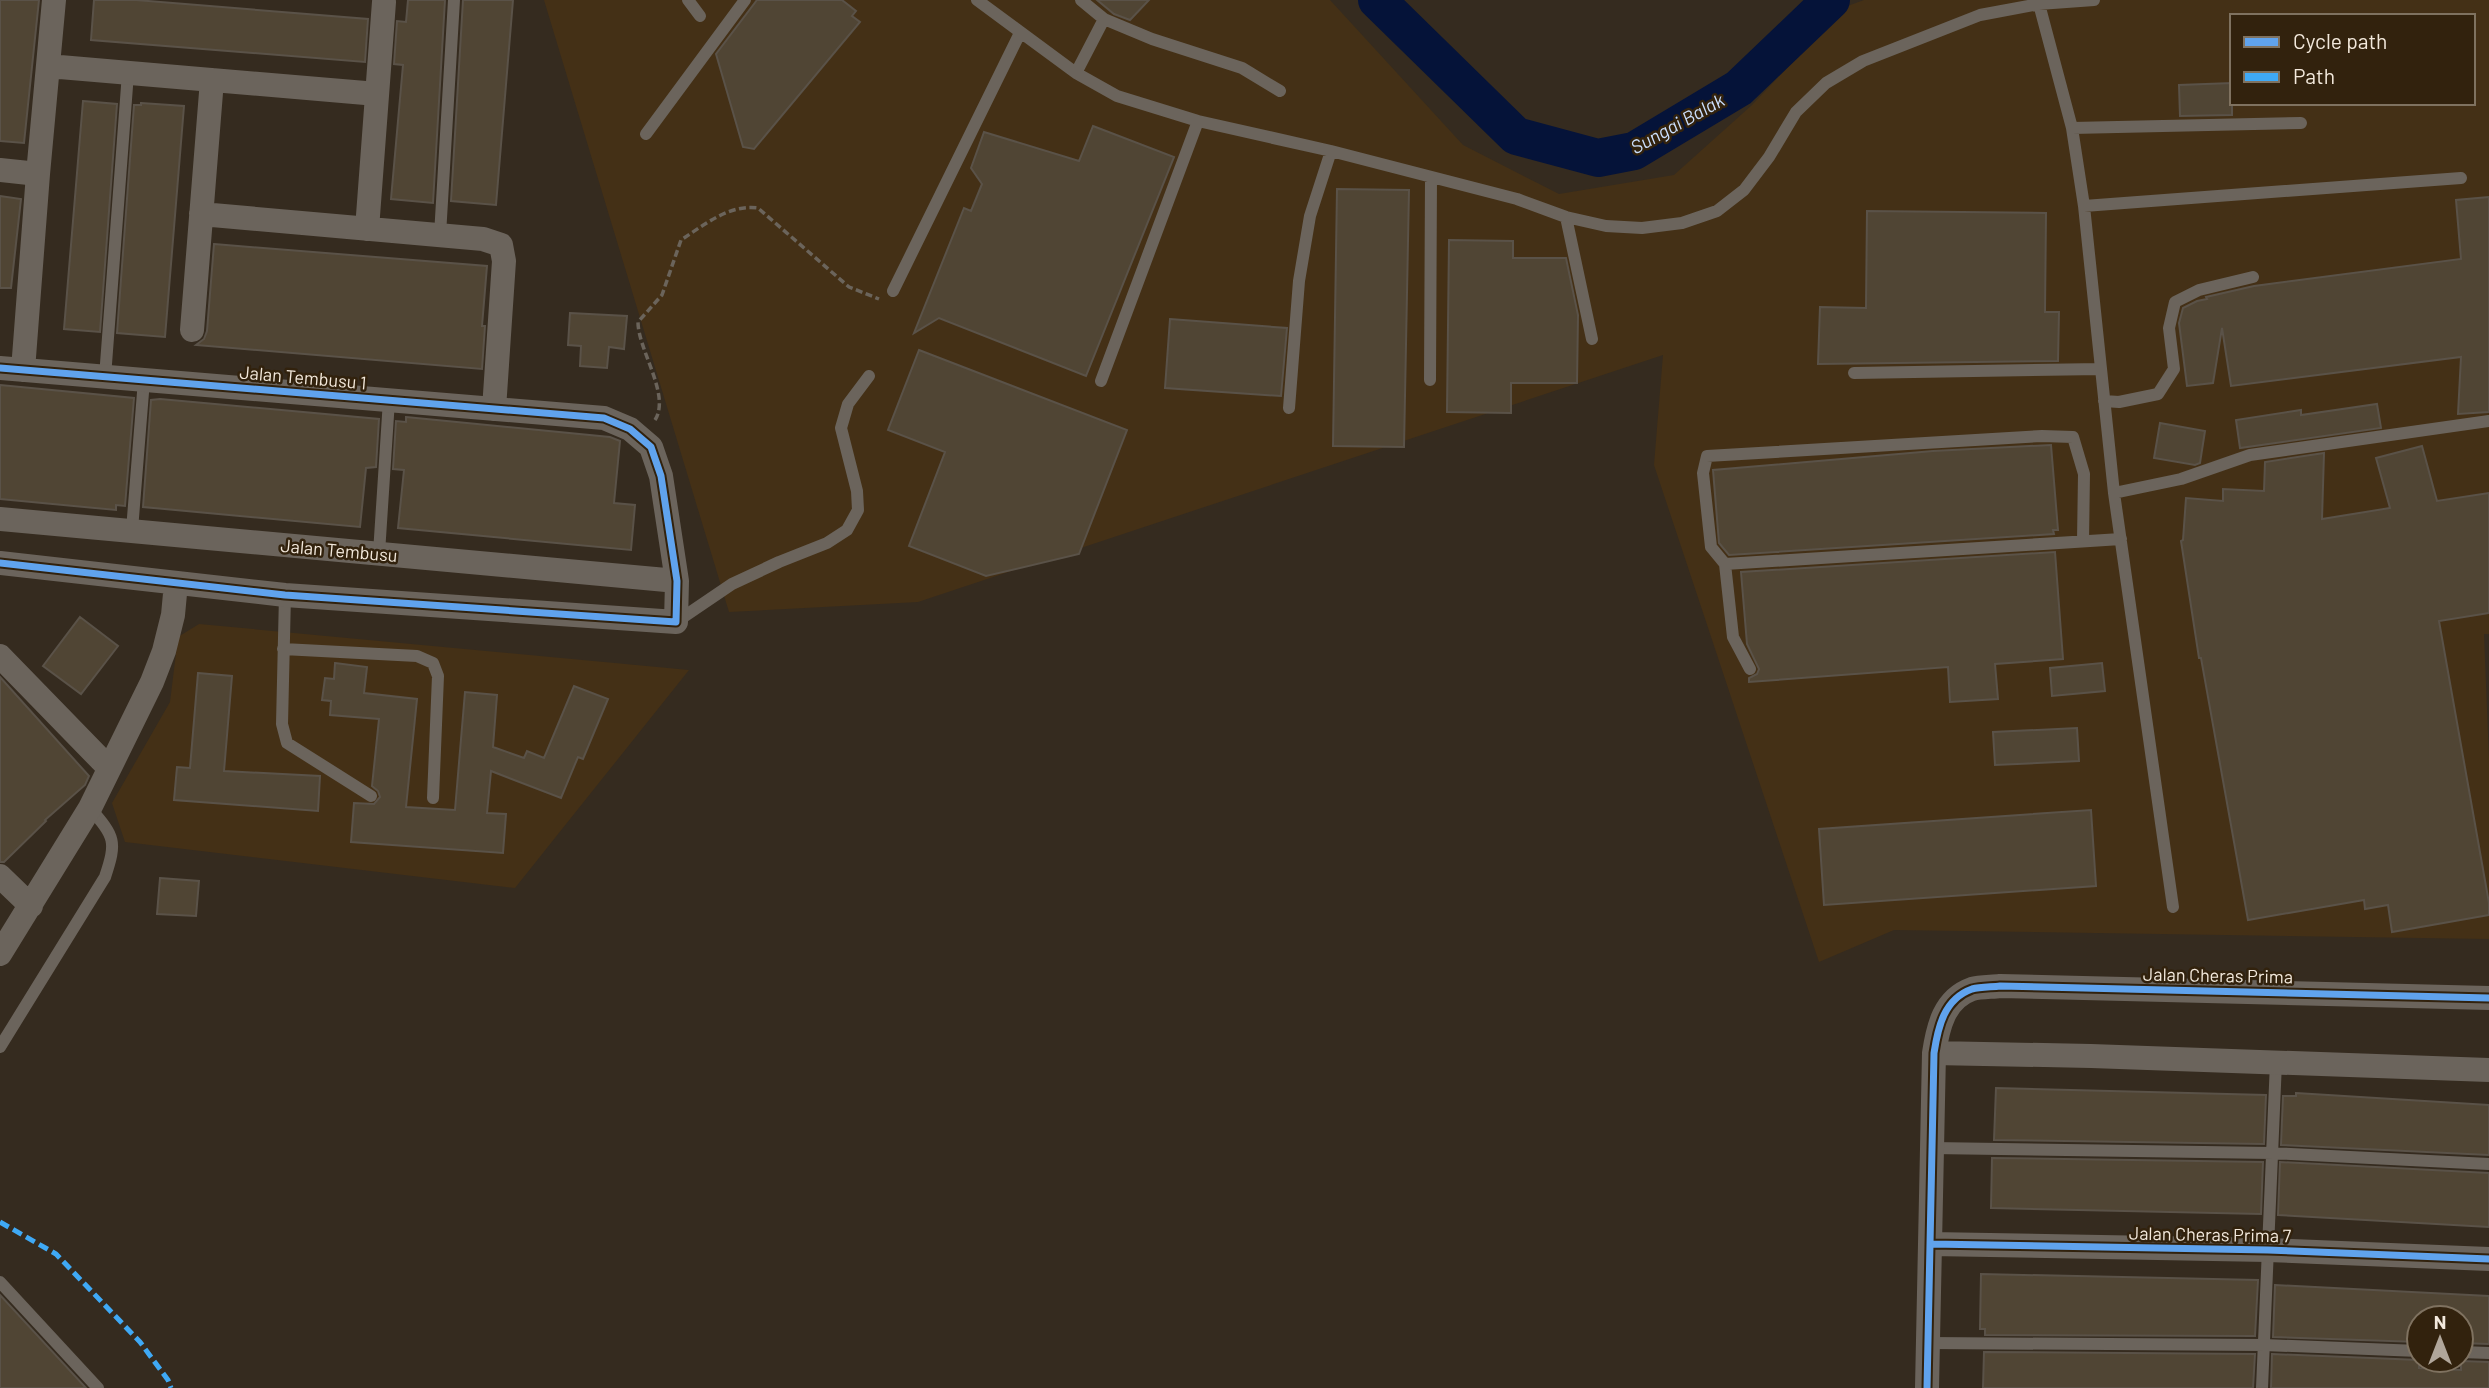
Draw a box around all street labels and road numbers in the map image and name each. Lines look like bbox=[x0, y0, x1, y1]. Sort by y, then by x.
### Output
street label: Jalan Tembusu 1 bbox=[239, 360, 367, 394]
street label: Jalan Tembusu bbox=[280, 534, 398, 566]
street label: Jalan Cheras Prima bbox=[2143, 963, 2293, 987]
street label: Jalan Cheras Prima 7 bbox=[2129, 1222, 2292, 1246]

